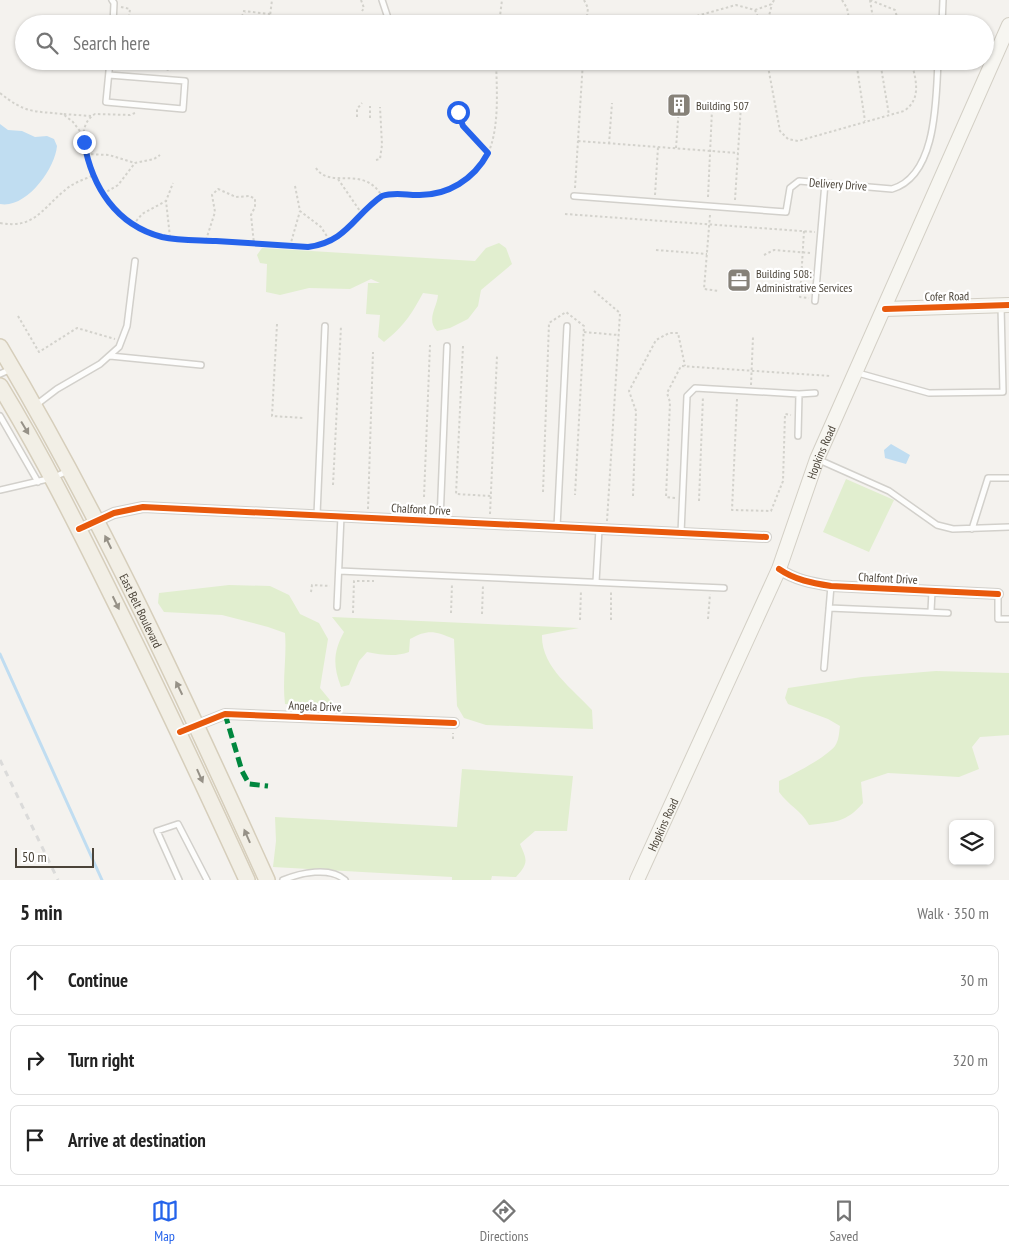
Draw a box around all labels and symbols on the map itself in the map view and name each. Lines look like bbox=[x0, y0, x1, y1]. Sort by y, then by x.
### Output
building icon: Building 507 bbox=[666, 92, 692, 118]
place label: Building 507 bbox=[696, 98, 749, 113]
route start bbox=[447, 101, 470, 124]
route end bbox=[73, 131, 96, 154]
street label: Delivery Drive bbox=[809, 174, 868, 194]
place label: Building 508: Administrative Services bbox=[756, 266, 852, 295]
office icon: Building 508: Administrative Services bbox=[726, 267, 752, 293]
street label: Cofer Road bbox=[925, 288, 969, 304]
one-way arrow bbox=[21, 421, 30, 434]
street label: Hopkins Road bbox=[803, 423, 838, 481]
street label: Chalfont Drive bbox=[391, 500, 451, 518]
one-way arrow bbox=[104, 535, 112, 549]
street label: Chalfont Drive bbox=[858, 569, 918, 587]
street label: East Belt Boulevard bbox=[117, 571, 166, 650]
one-way arrow bbox=[112, 596, 120, 610]
one-way arrow bbox=[175, 681, 183, 695]
street label: Angela Drive bbox=[288, 698, 342, 714]
one-way arrow bbox=[196, 769, 204, 783]
street label: Hopkins Road bbox=[644, 796, 681, 853]
one-way arrow bbox=[243, 829, 251, 843]
scale bar bbox=[15, 845, 94, 868]

